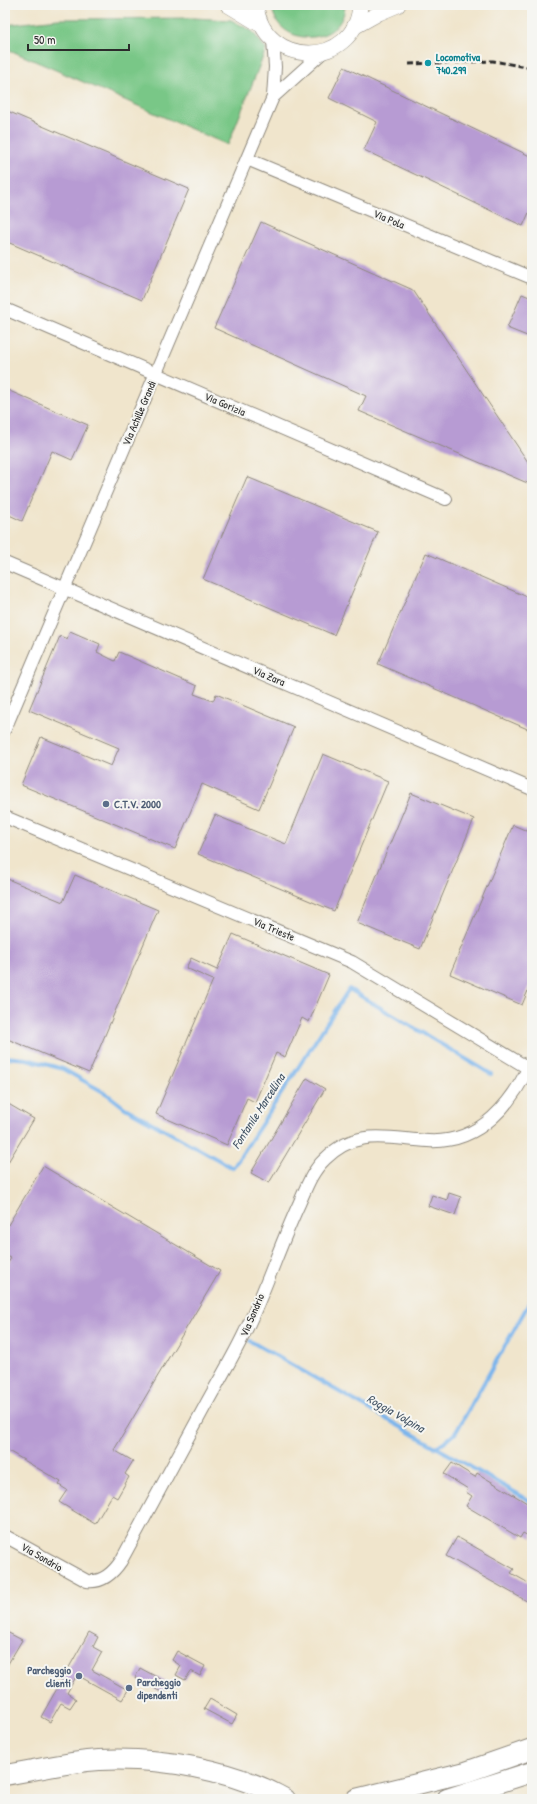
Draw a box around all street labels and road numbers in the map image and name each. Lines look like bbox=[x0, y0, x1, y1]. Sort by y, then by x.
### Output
street label: Via Pola bbox=[371, 206, 407, 232]
street label: Via Achille Grandi bbox=[119, 378, 159, 448]
street label: Via Gorizia bbox=[202, 389, 248, 419]
street label: Via Zara bbox=[251, 663, 288, 689]
street label: Via Trieste bbox=[251, 914, 298, 944]
street label: Via Sondrio bbox=[237, 1291, 268, 1339]
street label: Via Sondrio bbox=[19, 1540, 66, 1575]

